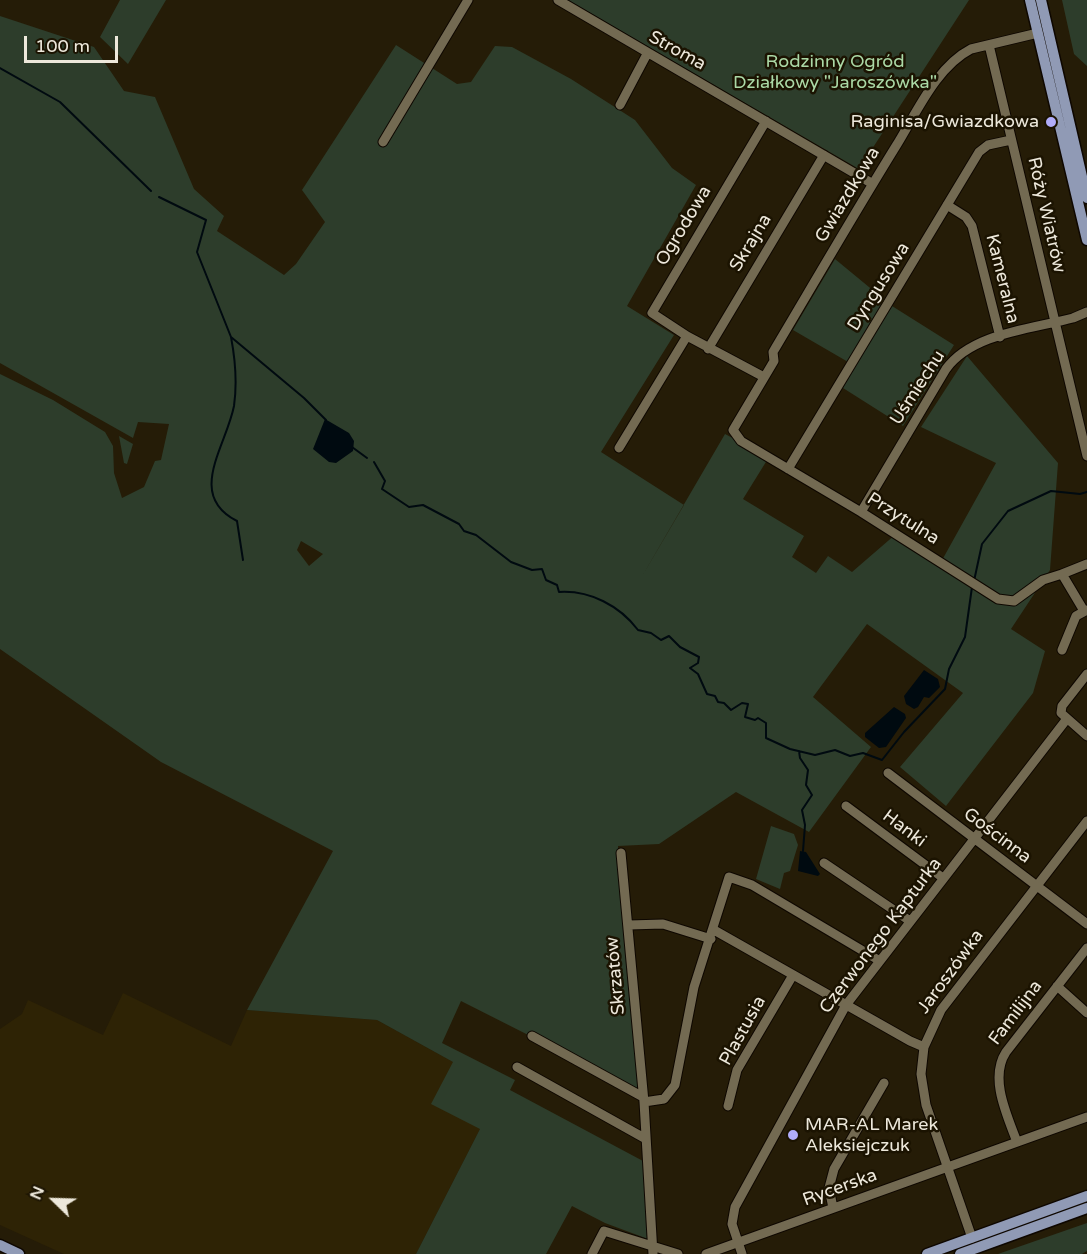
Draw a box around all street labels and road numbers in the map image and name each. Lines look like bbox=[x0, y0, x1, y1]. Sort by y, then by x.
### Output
street label: Stroma bbox=[645, 27, 709, 75]
street label: Gwiazdkowa bbox=[811, 143, 885, 247]
street label: Róży Wiatrów bbox=[1022, 155, 1070, 275]
street label: Ogrodowa bbox=[652, 182, 716, 270]
street label: Skrajna bbox=[725, 210, 777, 276]
street label: Kameralna bbox=[980, 232, 1024, 326]
street label: Dyngusowa bbox=[843, 239, 915, 335]
street label: Uśmiechu bbox=[886, 347, 950, 429]
street label: Przytulna bbox=[863, 488, 943, 550]
street label: Gościnna bbox=[959, 804, 1035, 868]
street label: Hanki bbox=[878, 806, 930, 852]
street label: Czerwonego Kapturka bbox=[815, 854, 947, 1018]
street label: Jaroszówka bbox=[913, 926, 989, 1018]
street label: Skrzatów bbox=[602, 936, 630, 1016]
street label: Familijna bbox=[985, 976, 1047, 1050]
street label: Plastusia bbox=[715, 992, 771, 1070]
street label: Rycerska bbox=[800, 1165, 880, 1211]

